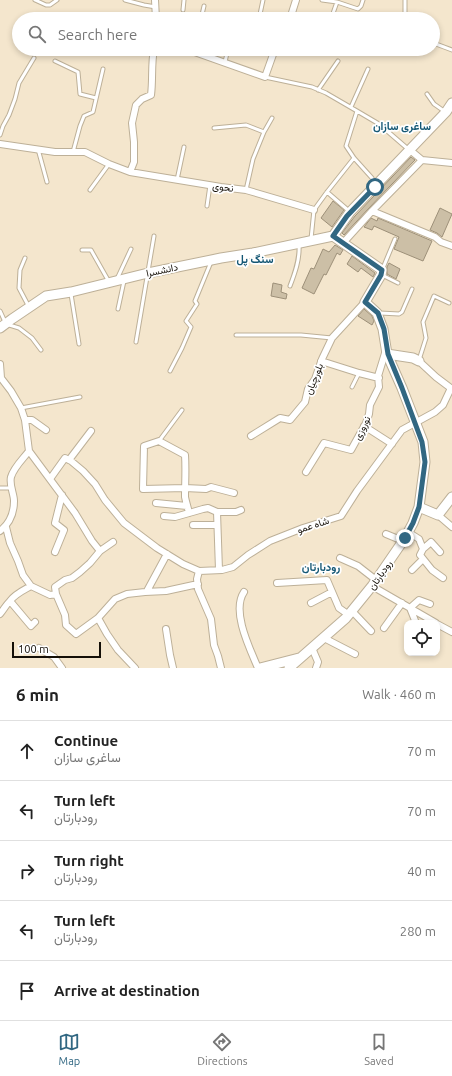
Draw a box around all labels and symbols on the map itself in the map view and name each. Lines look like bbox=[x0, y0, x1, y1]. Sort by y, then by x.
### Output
district label: ساغری سازان bbox=[373, 120, 431, 133]
route start bbox=[366, 178, 384, 196]
street label: نحوی bbox=[212, 180, 234, 195]
district label: سنگ پل bbox=[237, 253, 274, 267]
street label: دانشسرا bbox=[145, 261, 179, 280]
street label: بلورچیان bbox=[303, 362, 327, 397]
street label: نوروزی bbox=[351, 414, 373, 442]
street label: شاه عمو bbox=[296, 515, 331, 536]
route end bbox=[396, 529, 414, 547]
street label: رودبارتان bbox=[366, 558, 395, 592]
district label: رودبارتان bbox=[302, 561, 340, 574]
scale bar bbox=[12, 640, 101, 659]

